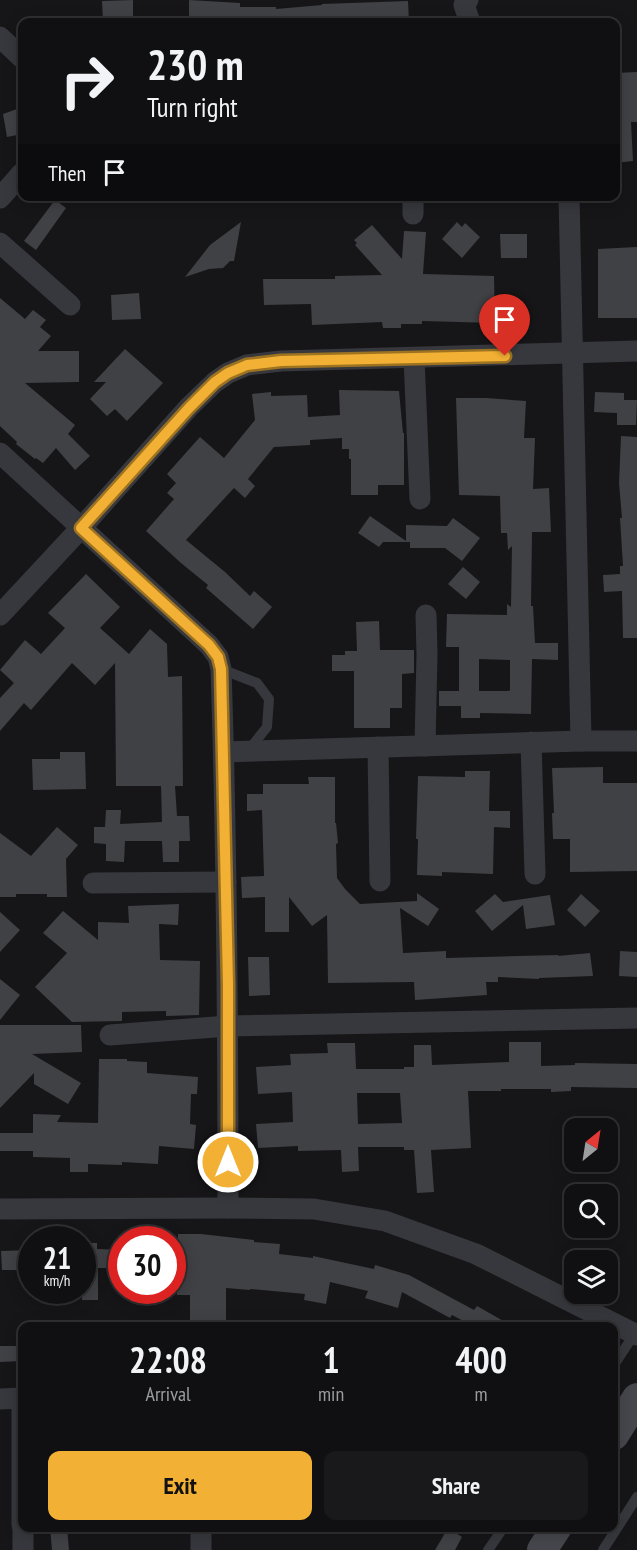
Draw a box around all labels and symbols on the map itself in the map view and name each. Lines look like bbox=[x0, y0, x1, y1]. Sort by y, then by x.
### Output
pin bbox=[479, 294, 530, 356]
north arrow bbox=[564, 1118, 618, 1172]
position arrow bbox=[196, 1130, 260, 1194]
speed limit sign: 30 bbox=[108, 1226, 186, 1304]

